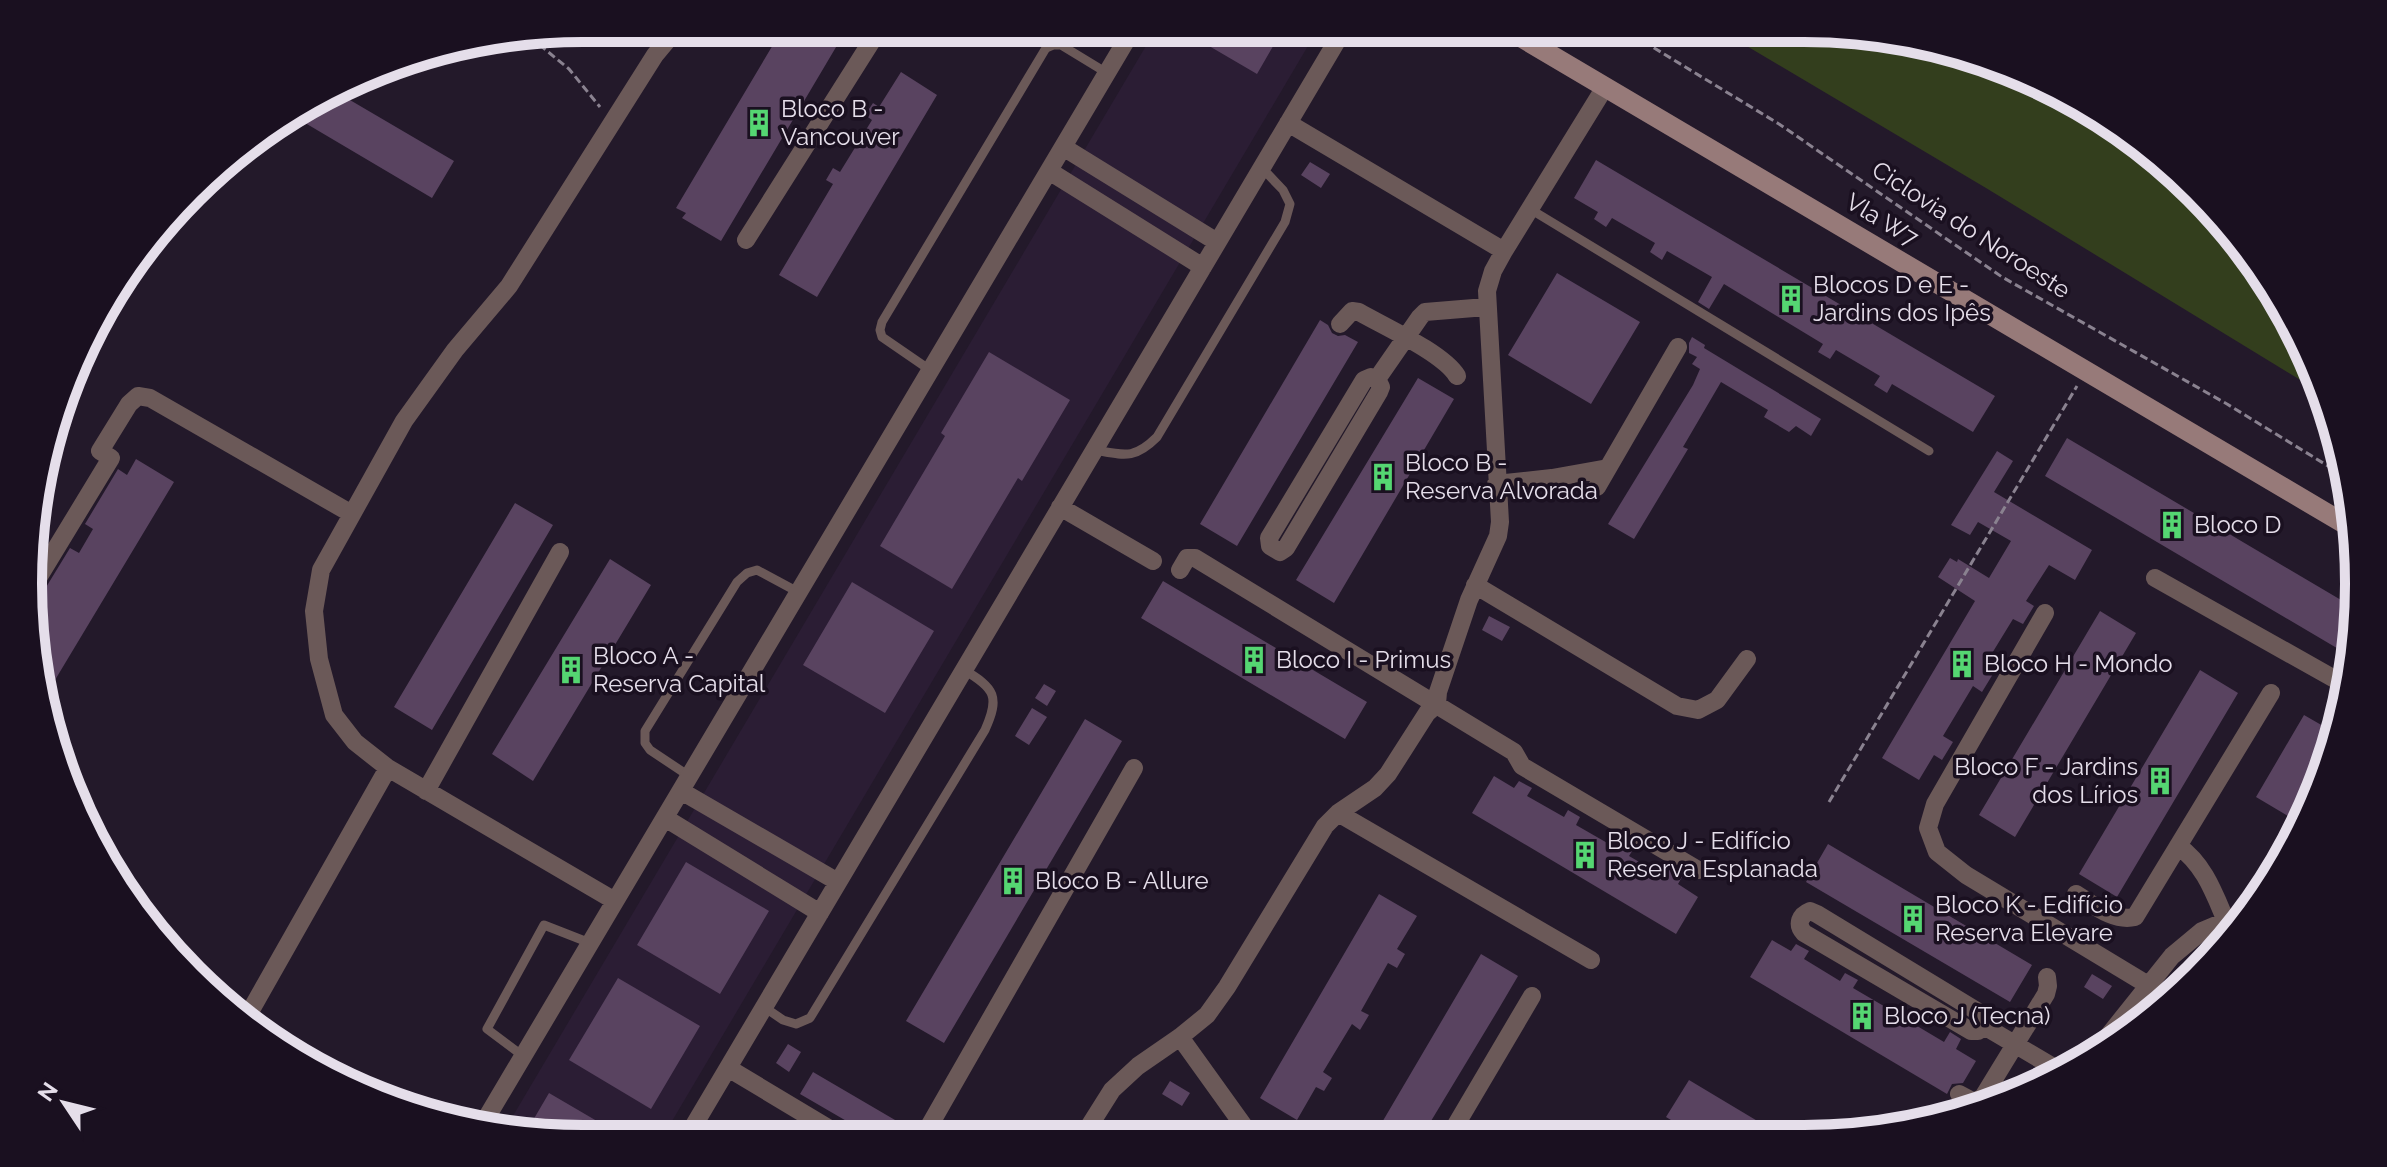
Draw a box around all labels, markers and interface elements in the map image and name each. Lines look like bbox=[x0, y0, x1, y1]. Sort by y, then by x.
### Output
place label: Bloco B - Vancouver bbox=[781, 94, 900, 151]
building icon: Bloco B - Vancouver bbox=[744, 108, 774, 138]
street label: Ciclovia do Noroeste bbox=[1867, 155, 2076, 304]
street label: Vla W7 bbox=[1841, 187, 1924, 252]
place label: Blocos D e E - Jardins dos Ipês bbox=[1813, 270, 1991, 327]
building icon: Blocos D e E - Jardins dos Ipês bbox=[1776, 284, 1806, 314]
place label: Bloco B - Reserva Alvorada bbox=[1405, 448, 1598, 505]
building icon: Bloco B - Reserva Alvorada bbox=[1368, 462, 1398, 492]
building icon: Bloco D bbox=[2157, 510, 2187, 540]
place label: Bloco D bbox=[2194, 510, 2281, 539]
place label: Bloco A - Reserva Capital bbox=[593, 641, 766, 698]
building icon: Bloco I - Primus bbox=[1239, 645, 1269, 675]
place label: Bloco I - Primus bbox=[1276, 645, 1451, 674]
building icon: Bloco H - Mondo bbox=[1947, 649, 1977, 679]
place label: Bloco H - Mondo bbox=[1984, 649, 2173, 678]
building icon: Bloco A - Reserva Capital bbox=[556, 655, 586, 685]
place label: Bloco F - Jardins dos Lírios bbox=[1954, 752, 2138, 809]
building icon: Bloco F - Jardins dos Lírios bbox=[2145, 766, 2175, 796]
place label: Bloco J - Edifício Reserva Esplanada bbox=[1607, 826, 1818, 883]
building icon: Bloco J - Edifício Reserva Esplanada bbox=[1570, 840, 1600, 870]
building icon: Bloco B - Allure bbox=[998, 866, 1028, 896]
place label: Bloco B - Allure bbox=[1035, 866, 1209, 895]
place label: Bloco K - Edifício Reserva Elevare bbox=[1935, 890, 2123, 947]
building icon: Bloco K - Edifício Reserva Elevare bbox=[1898, 904, 1928, 934]
building icon: Bloco J (Tecna) bbox=[1847, 1001, 1877, 1031]
place label: Bloco J (Tecna) bbox=[1884, 1001, 2050, 1030]
north arrow bbox=[24, 1063, 104, 1143]
text: N bbox=[32, 1077, 63, 1106]

